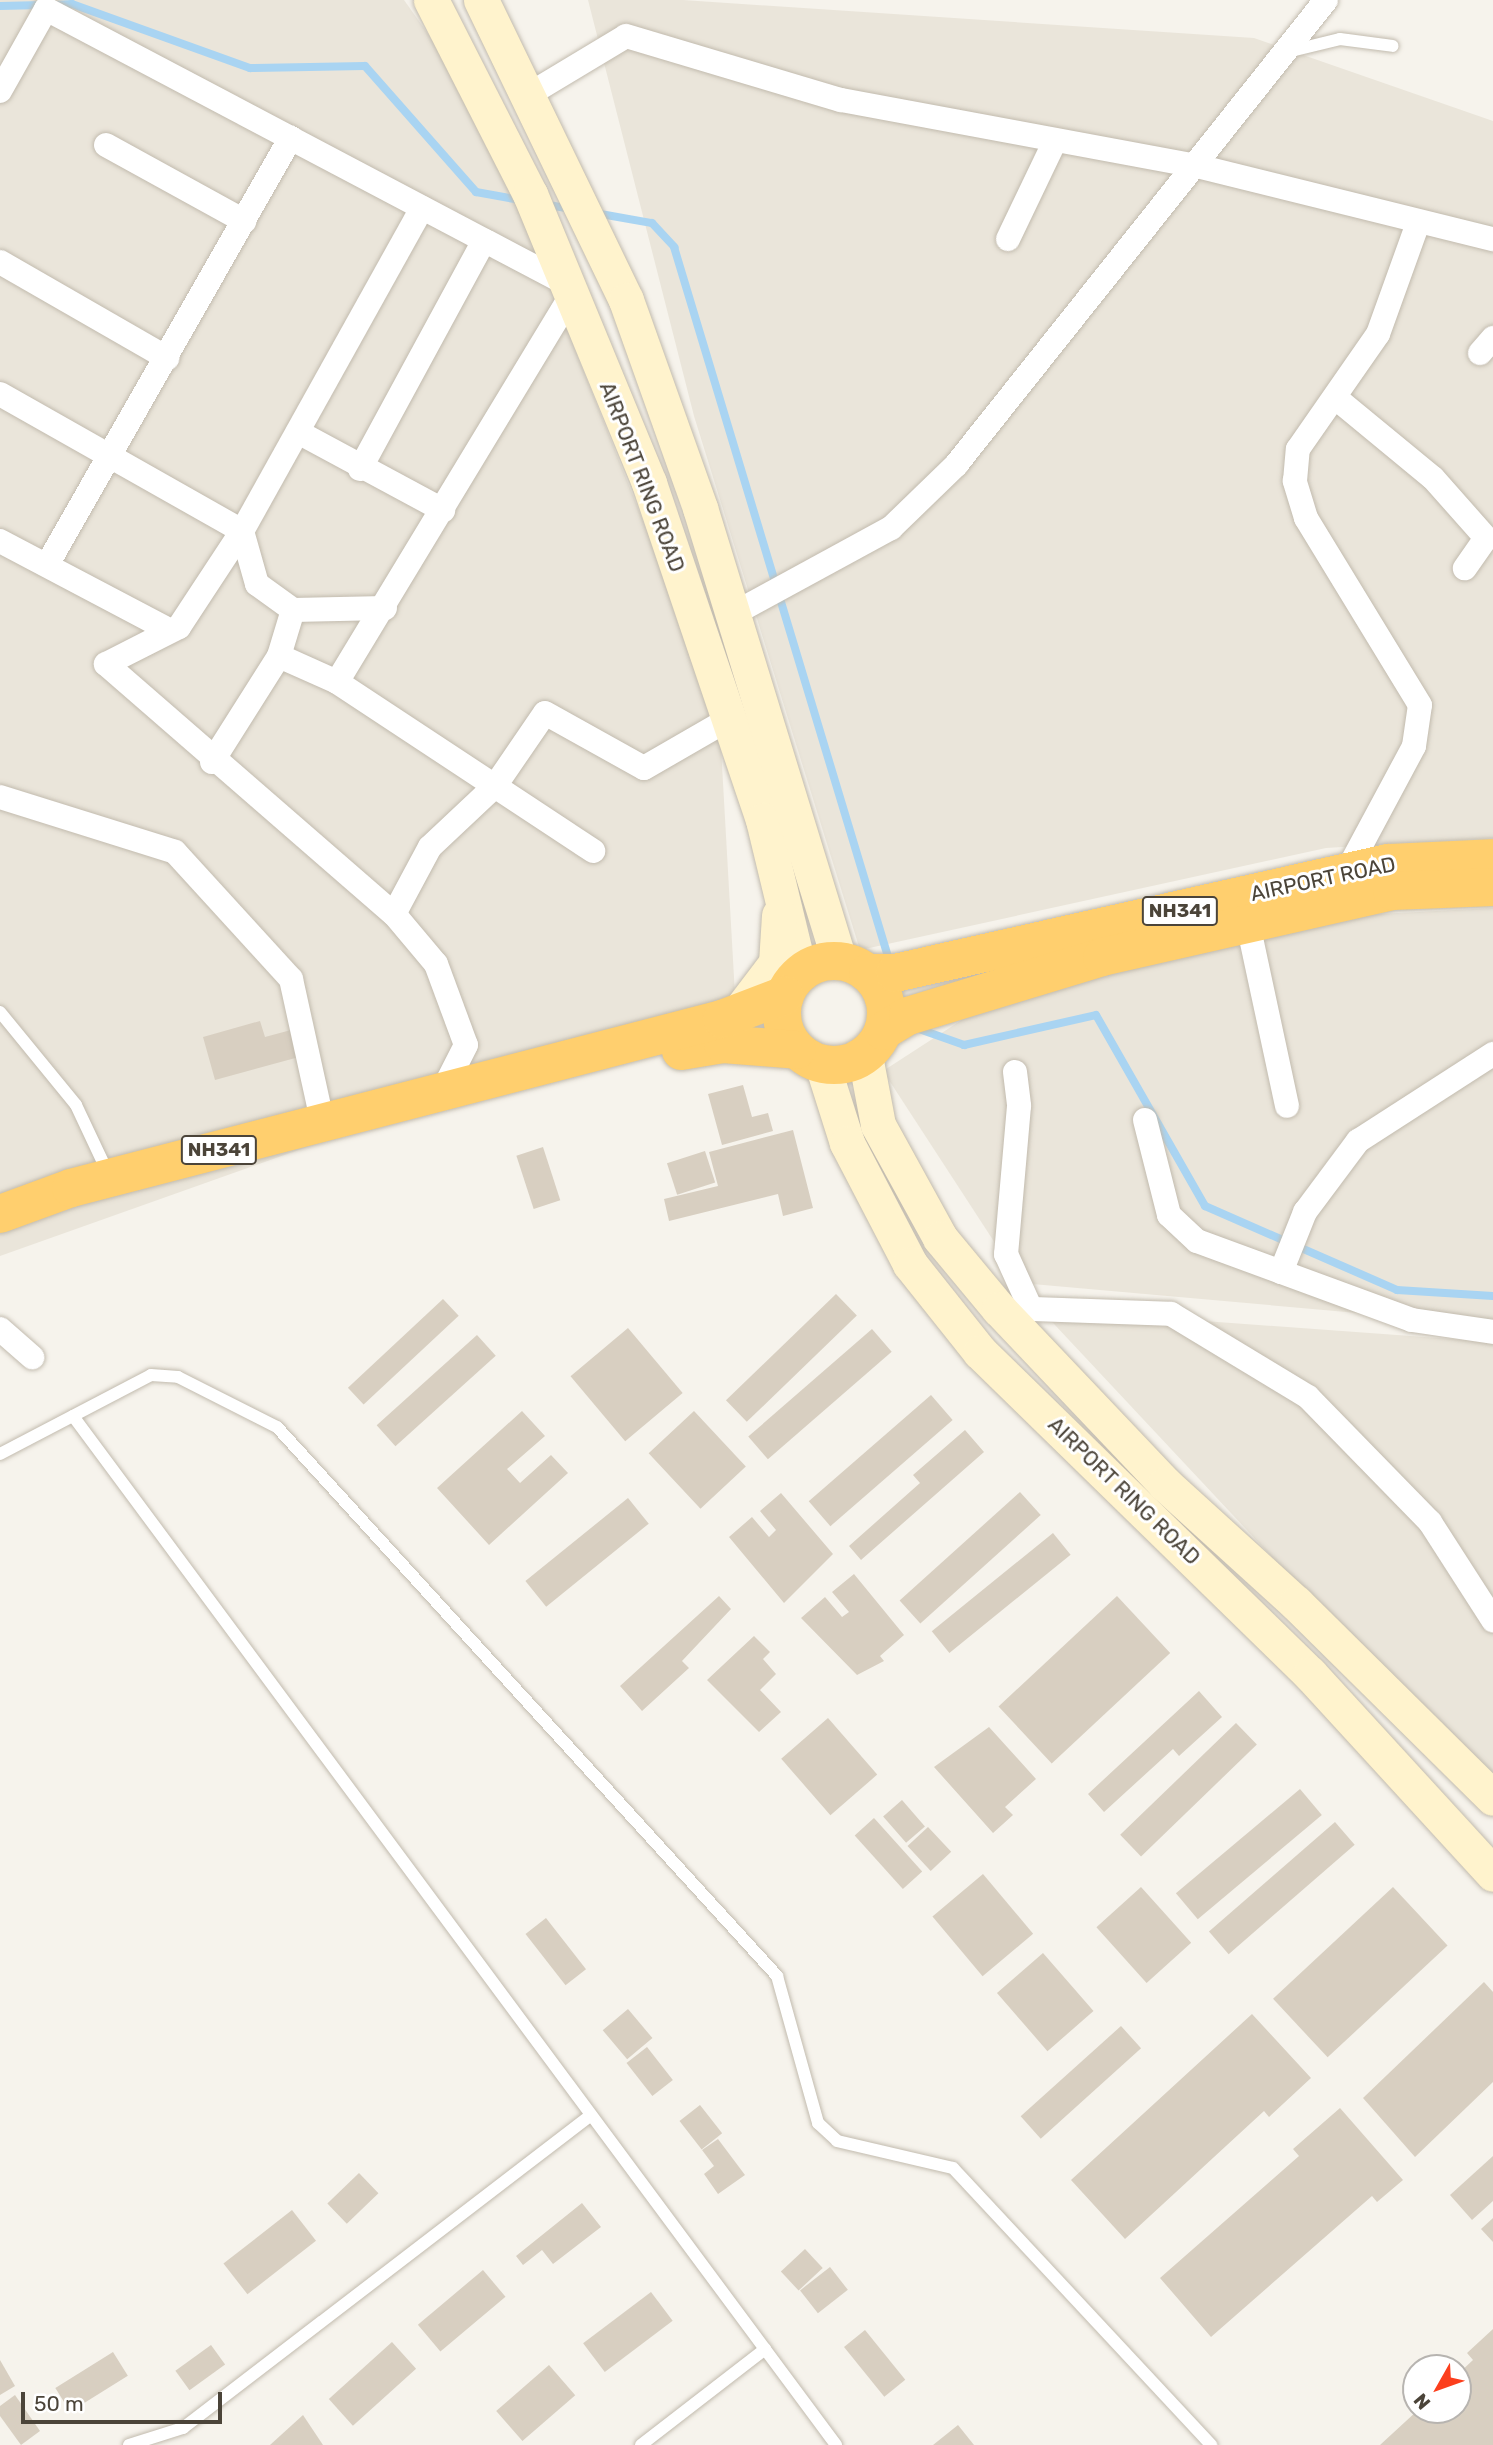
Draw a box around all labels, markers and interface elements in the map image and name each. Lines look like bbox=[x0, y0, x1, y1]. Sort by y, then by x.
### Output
street label: AIRPORT RING ROAD bbox=[594, 378, 690, 576]
street label: AIRPORT ROAD bbox=[1248, 851, 1398, 907]
road number: NH341 bbox=[1142, 896, 1218, 926]
road number: NH341 bbox=[180, 1134, 258, 1166]
street label: AIRPORT RING ROAD bbox=[1043, 1412, 1205, 1570]
north arrow bbox=[1402, 2354, 1472, 2424]
scale bar bbox=[24, 2378, 226, 2422]
text: N bbox=[1409, 2389, 1435, 2414]
text: 50 m bbox=[34, 2391, 84, 2416]

